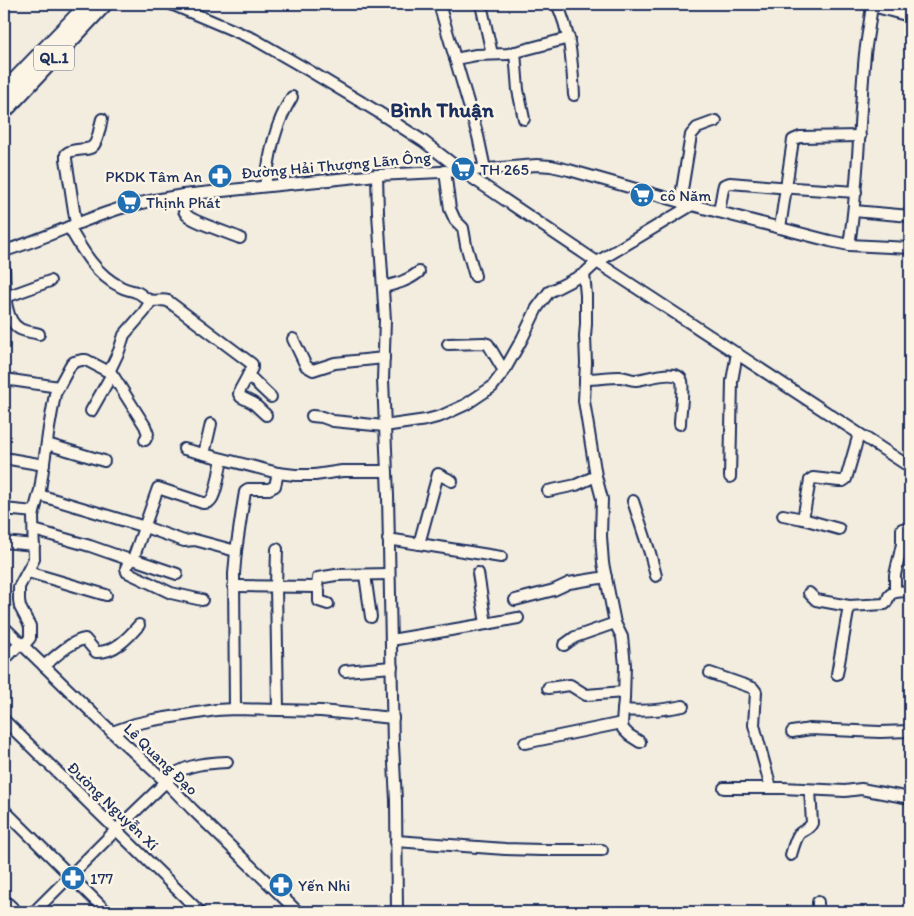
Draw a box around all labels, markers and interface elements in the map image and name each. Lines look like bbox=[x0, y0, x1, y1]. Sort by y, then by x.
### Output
road number: QL.1 bbox=[34, 46, 74, 70]
district label: Bình Thuận bbox=[390, 97, 494, 122]
street label: Đường Hải Thượng Lãn Ông bbox=[240, 147, 432, 183]
supermarket icon: TH 265 bbox=[450, 156, 476, 182]
place label: TH 265 bbox=[480, 160, 529, 179]
pharmacy icon: PKDK Tâm An bbox=[207, 163, 233, 189]
place label: PKDK Tâm An bbox=[105, 167, 202, 186]
supermarket icon: cô Năm bbox=[629, 182, 655, 208]
place label: cô Năm bbox=[660, 186, 711, 205]
supermarket icon: Thịnh Phát bbox=[116, 189, 142, 215]
place label: Thịnh Phát bbox=[146, 193, 220, 212]
street label: Lê Quang Đạo bbox=[120, 719, 202, 799]
street label: Đường Nguyễn Xí bbox=[64, 758, 162, 854]
pharmacy icon: 177 bbox=[60, 865, 86, 891]
place label: 177 bbox=[90, 869, 113, 888]
pharmacy icon: Yến Nhi bbox=[268, 872, 294, 898]
place label: Yến Nhi bbox=[298, 876, 350, 895]

